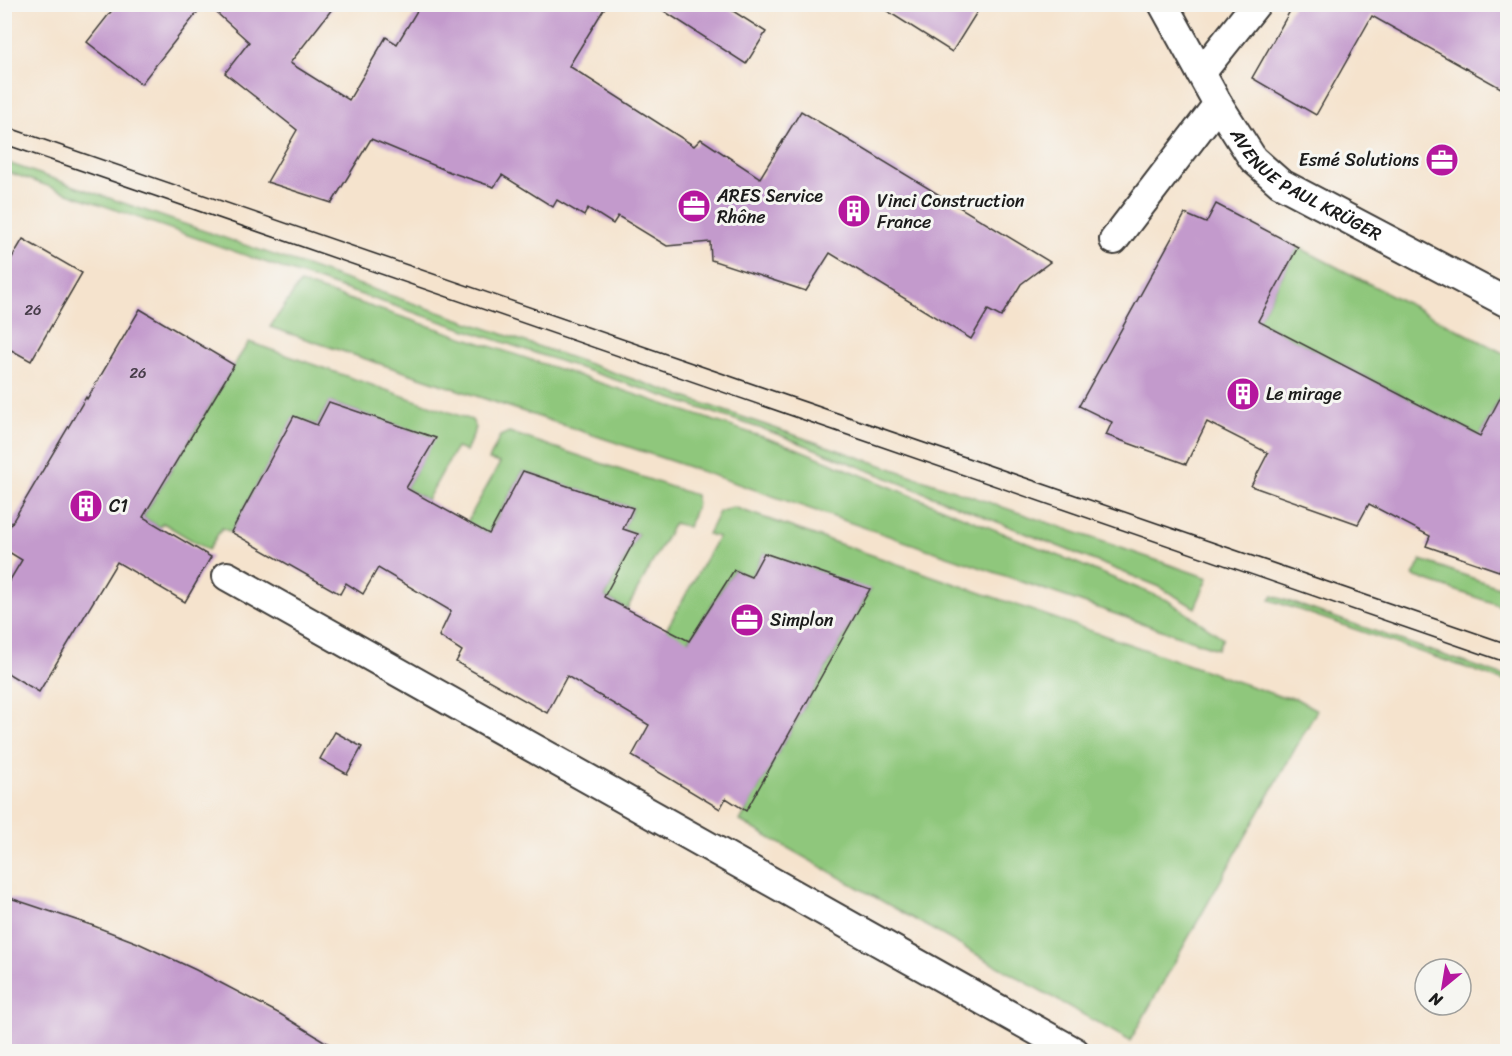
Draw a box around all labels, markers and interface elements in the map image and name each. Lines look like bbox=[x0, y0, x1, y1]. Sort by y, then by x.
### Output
street label: AVENUE PAUL KRÜGER bbox=[1221, 121, 1388, 250]
office icon: Esmé Solutions bbox=[1424, 142, 1460, 178]
place label: Esmé Solutions bbox=[1299, 144, 1420, 176]
place label: ARES Service Rhône bbox=[716, 180, 823, 233]
place label: Vinci Construction France bbox=[877, 185, 1025, 238]
office icon: ARES Service Rhône bbox=[676, 188, 712, 224]
building icon: Vinci Construction France bbox=[836, 193, 872, 229]
house number: 26 bbox=[24, 297, 42, 323]
house number: 26 bbox=[129, 360, 147, 386]
building icon: Le mirage bbox=[1225, 376, 1261, 412]
place label: Le mirage bbox=[1266, 378, 1342, 410]
building icon: C1 bbox=[68, 488, 104, 524]
place label: C1 bbox=[109, 490, 128, 522]
office icon: Simplon bbox=[729, 602, 765, 638]
place label: Simplon bbox=[770, 604, 834, 636]
north arrow bbox=[1413, 957, 1473, 1017]
text: N bbox=[1423, 984, 1449, 1015]

